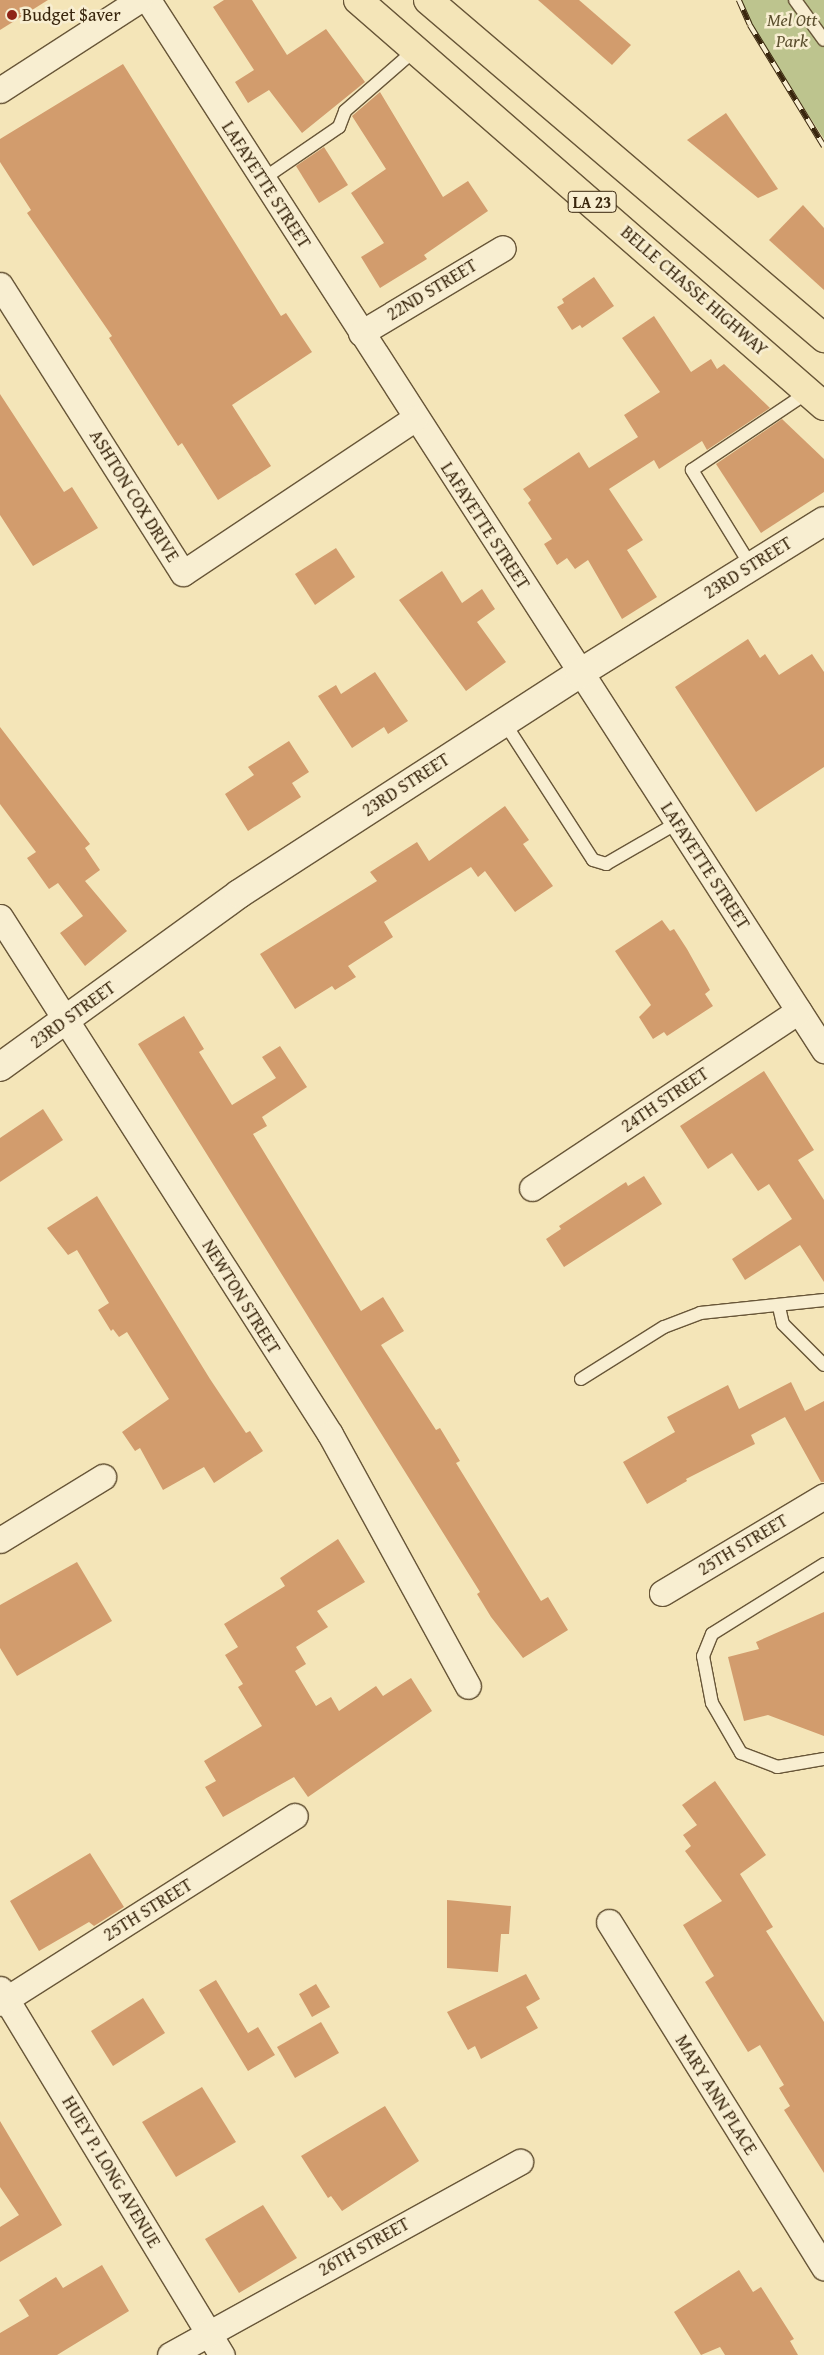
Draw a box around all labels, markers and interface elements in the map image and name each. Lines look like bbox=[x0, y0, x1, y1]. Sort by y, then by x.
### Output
place label: Budget $aver bbox=[22, 4, 121, 26]
marker: Budget $aver bbox=[6, 9, 18, 21]
park label: Mel Ott Park bbox=[767, 10, 817, 52]
street label: LAFAYETTE STREET bbox=[217, 117, 315, 253]
road number: LA 23 bbox=[567, 188, 617, 216]
street label: BELLE CHASSE HIGHWAY bbox=[616, 221, 772, 361]
street label: 22ND STREET bbox=[383, 255, 481, 325]
street label: ASHTON COX DRIVE bbox=[85, 426, 183, 566]
street label: LAFAYETTE STREET bbox=[436, 458, 534, 594]
street label: 23RD STREET bbox=[700, 532, 796, 604]
street label: 23RD STREET bbox=[358, 749, 454, 821]
street label: LAFAYETTE STREET bbox=[656, 798, 754, 934]
street label: 23RD STREET bbox=[26, 977, 120, 1053]
street label: 24TH STREET bbox=[617, 1063, 713, 1137]
street label: NEWTON STREET bbox=[197, 1236, 285, 1358]
street label: 25TH STREET bbox=[694, 1510, 792, 1580]
street label: 25TH STREET bbox=[100, 1874, 196, 1946]
street label: MARY ANN PLACE bbox=[670, 2031, 762, 2159]
street label: HUEY P. LONG AVENUE bbox=[57, 2092, 165, 2252]
street label: 26TH STREET bbox=[315, 2213, 413, 2281]

